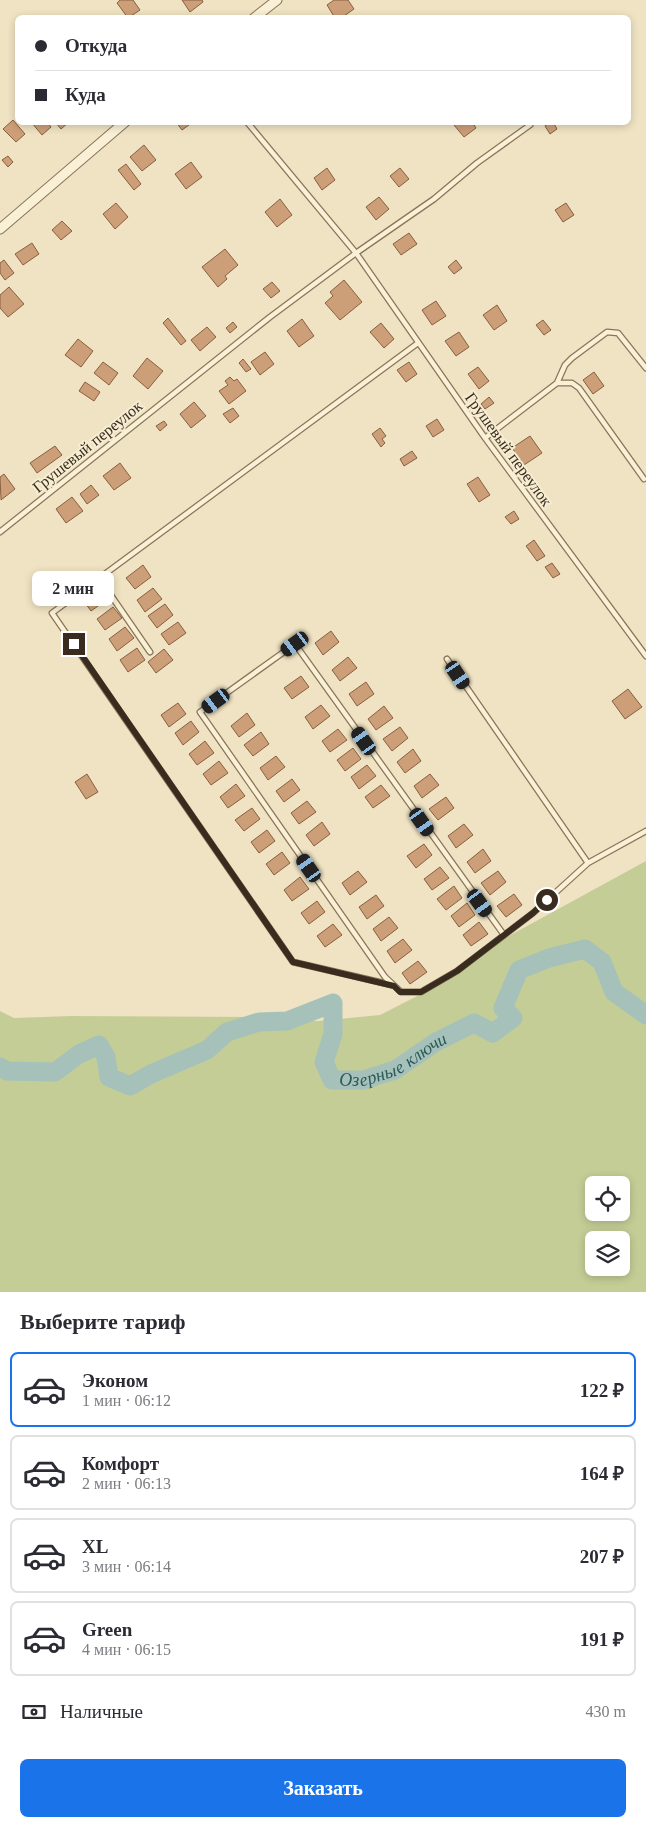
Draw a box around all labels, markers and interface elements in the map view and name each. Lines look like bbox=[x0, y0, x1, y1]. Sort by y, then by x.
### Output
text: Откуда bbox=[65, 35, 127, 56]
text: Куда bbox=[65, 84, 106, 105]
street label: Грушевый переулок bbox=[461, 389, 555, 510]
street label: Грушевый переулок bbox=[29, 397, 146, 496]
callout: 2 мин bbox=[33, 572, 115, 606]
text: 2 мин bbox=[52, 580, 94, 597]
car bbox=[278, 629, 311, 659]
route end bbox=[63, 633, 85, 655]
car bbox=[443, 658, 472, 692]
car bbox=[199, 686, 232, 716]
car bbox=[349, 724, 378, 758]
car bbox=[407, 805, 436, 839]
car bbox=[294, 851, 323, 885]
car bbox=[465, 886, 494, 920]
route start bbox=[536, 889, 558, 911]
water label: Озерные ключи bbox=[339, 1028, 450, 1091]
map controls bbox=[585, 1176, 630, 1276]
button: locate bbox=[585, 1176, 630, 1221]
button: layers bbox=[585, 1231, 630, 1276]
text: Выберите тариф bbox=[20, 1309, 186, 1334]
icon: car bbox=[22, 1367, 67, 1412]
text: Эконом bbox=[82, 1370, 148, 1391]
text: 122 ₽ bbox=[580, 1380, 624, 1401]
text: 1 мин · 06:12 bbox=[82, 1392, 171, 1409]
icon: car bbox=[22, 1450, 67, 1495]
text: Комфорт bbox=[82, 1453, 159, 1474]
text: 164 ₽ bbox=[580, 1463, 624, 1484]
text: 2 мин · 06:13 bbox=[82, 1475, 171, 1492]
icon: car bbox=[22, 1533, 67, 1578]
text: XL bbox=[82, 1536, 108, 1557]
text: 207 ₽ bbox=[580, 1546, 624, 1567]
text: 3 мин · 06:14 bbox=[82, 1558, 171, 1575]
icon: car bbox=[22, 1616, 67, 1661]
text: Green bbox=[82, 1619, 132, 1640]
text: 191 ₽ bbox=[580, 1629, 624, 1650]
text: 4 мин · 06:15 bbox=[82, 1641, 171, 1658]
icon: cash bbox=[20, 1698, 48, 1726]
text: Наличные bbox=[60, 1701, 143, 1722]
text: 430 m bbox=[586, 1703, 626, 1720]
button: Заказать bbox=[20, 1759, 626, 1817]

